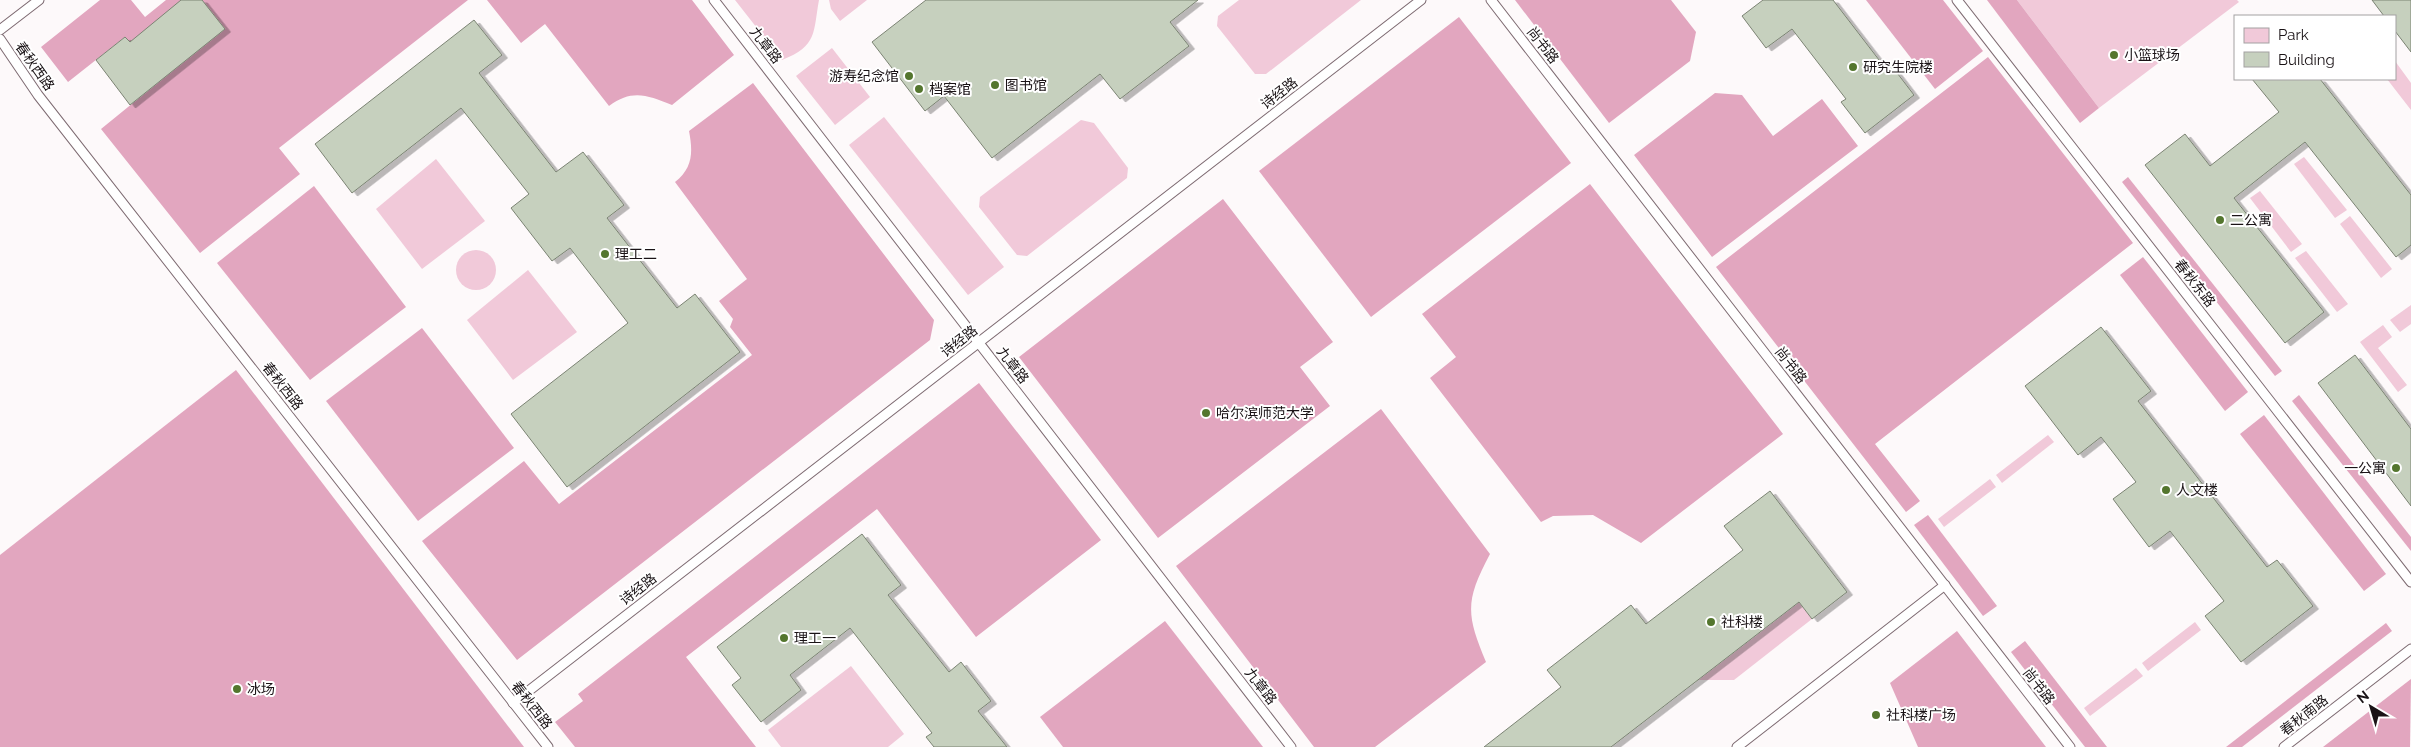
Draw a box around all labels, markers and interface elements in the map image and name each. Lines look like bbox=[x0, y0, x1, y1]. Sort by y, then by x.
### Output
legend bbox=[2234, 15, 2396, 80]
street label: 九章路 bbox=[747, 24, 785, 66]
street label: 尚书路 bbox=[1524, 24, 1562, 66]
text: Park bbox=[2278, 26, 2309, 44]
street label: 春秋西路 bbox=[12, 38, 58, 94]
place label: 小篮球场 bbox=[2124, 47, 2180, 63]
marker: 小篮球场 bbox=[2108, 49, 2120, 61]
text: Building bbox=[2278, 51, 2335, 69]
place label: 研究生院楼 bbox=[1863, 59, 1933, 75]
marker: 研究生院楼 bbox=[1847, 61, 1859, 73]
place label: 游寿纪念馆 bbox=[829, 68, 899, 84]
marker: 游寿纪念馆 bbox=[903, 70, 915, 82]
street label: 诗经路 bbox=[1258, 74, 1300, 112]
place label: 图书馆 bbox=[1005, 77, 1047, 93]
marker: 图书馆 bbox=[989, 79, 1001, 91]
place label: 档案馆 bbox=[929, 81, 971, 97]
marker: 档案馆 bbox=[913, 83, 925, 95]
place label: 二公寓 bbox=[2230, 212, 2272, 228]
marker: 二公寓 bbox=[2214, 214, 2226, 226]
place label: 理工二 bbox=[615, 246, 657, 262]
marker: 理工二 bbox=[599, 248, 611, 260]
street label: 春秋东路 bbox=[2171, 256, 2219, 310]
street label: 诗经路 bbox=[938, 322, 980, 360]
street label: 九章路 bbox=[994, 344, 1032, 386]
street label: 尚书路 bbox=[1772, 344, 1810, 386]
street label: 春秋西路 bbox=[259, 359, 307, 413]
place label: 哈尔滨师范大学 bbox=[1216, 405, 1314, 421]
marker: 哈尔滨师范大学 bbox=[1200, 407, 1212, 419]
place label: 一公寓 bbox=[2344, 460, 2386, 476]
marker: 一公寓 bbox=[2390, 462, 2402, 474]
place label: 人文楼 bbox=[2176, 482, 2218, 498]
marker: 人文楼 bbox=[2160, 484, 2172, 496]
street label: 诗经路 bbox=[617, 570, 659, 608]
place label: 社科楼 bbox=[1721, 614, 1763, 630]
marker: 社科楼 bbox=[1705, 616, 1717, 628]
place label: 理工一 bbox=[794, 630, 836, 646]
marker: 理工一 bbox=[778, 632, 790, 644]
street label: 九章路 bbox=[1242, 665, 1280, 707]
street label: 尚书路 bbox=[2020, 665, 2058, 707]
street label: 春秋西路 bbox=[508, 678, 556, 732]
place label: 冰场 bbox=[247, 681, 275, 697]
north arrow bbox=[2346, 682, 2396, 732]
marker: 冰场 bbox=[231, 683, 243, 695]
text: N bbox=[2354, 687, 2372, 706]
street label: 春秋南路 bbox=[2277, 691, 2331, 739]
place label: 社科楼广场 bbox=[1886, 707, 1956, 723]
marker: 社科楼广场 bbox=[1870, 709, 1882, 721]

